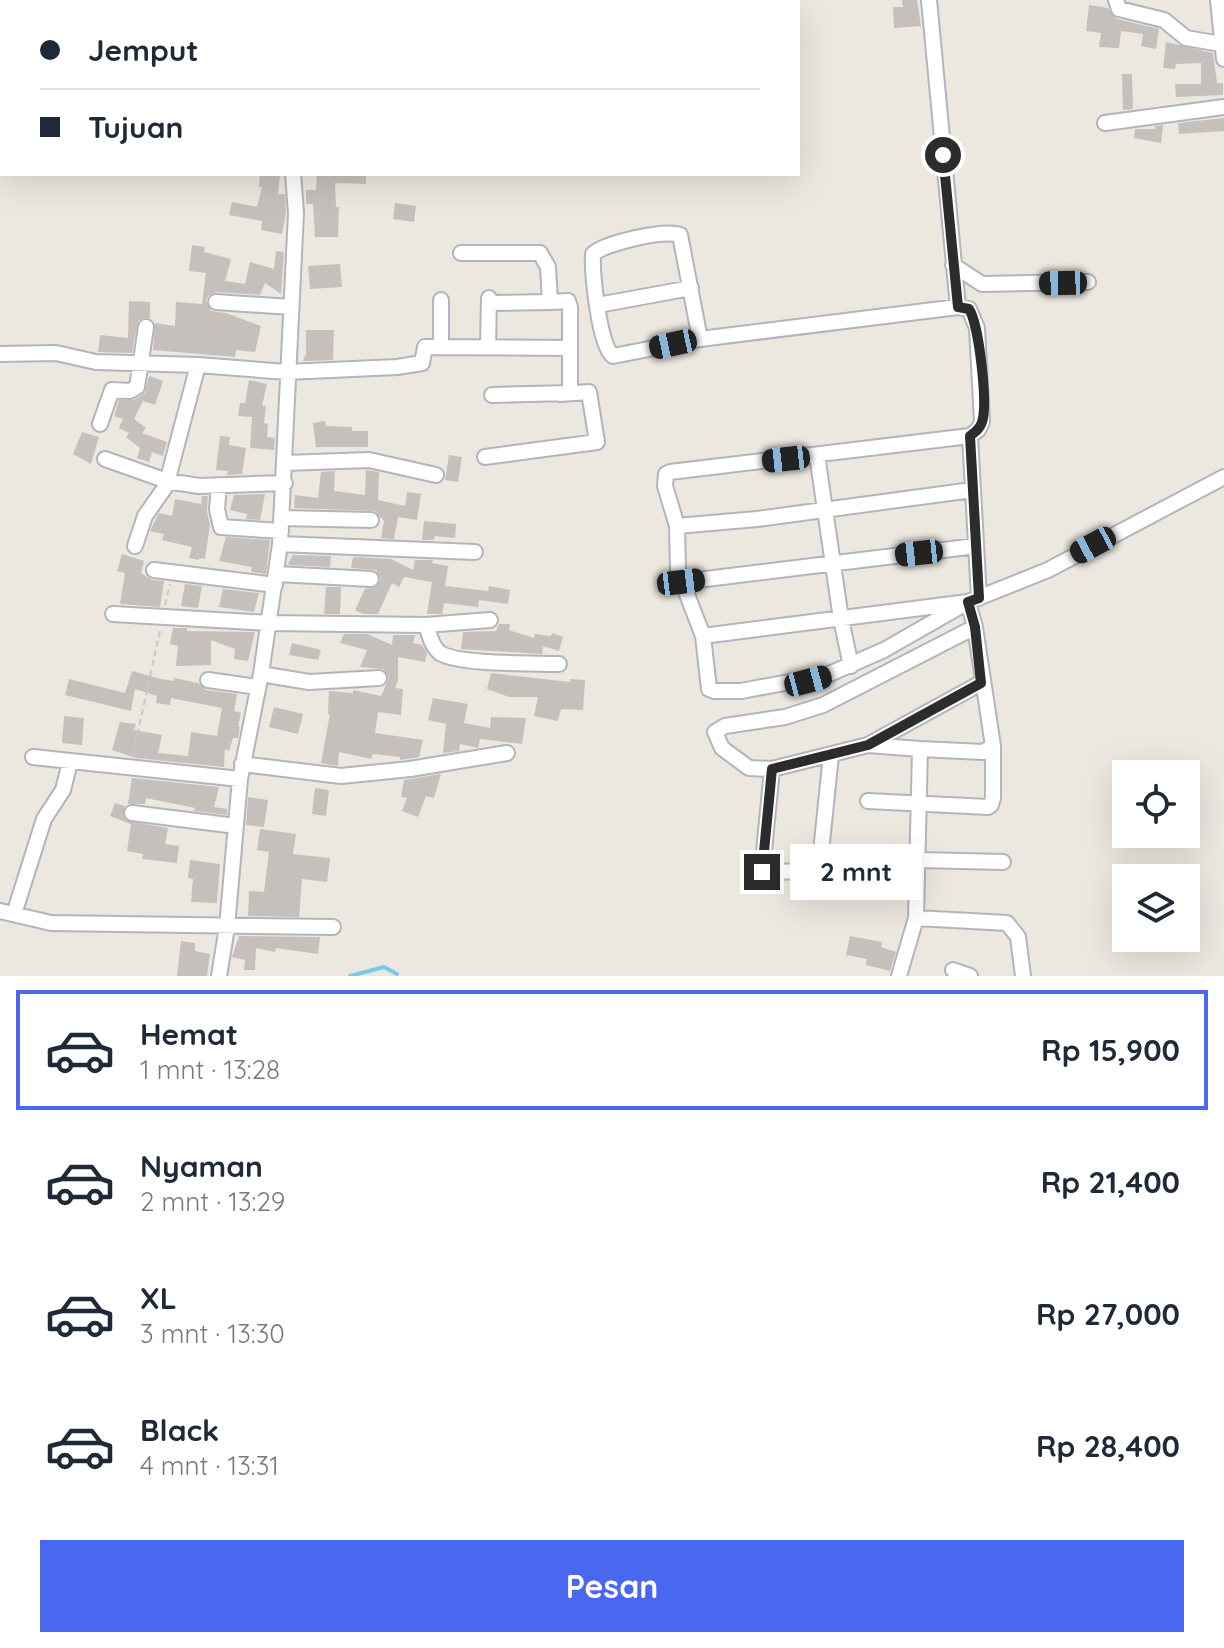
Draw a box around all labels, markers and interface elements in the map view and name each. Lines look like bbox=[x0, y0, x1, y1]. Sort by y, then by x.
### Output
text: Jemput bbox=[88, 31, 199, 69]
text: Tujuan bbox=[88, 108, 183, 146]
route start bbox=[925, 137, 961, 173]
car bbox=[1039, 271, 1087, 295]
car bbox=[647, 327, 699, 361]
car bbox=[761, 445, 811, 473]
car bbox=[1066, 523, 1120, 567]
car bbox=[894, 539, 944, 567]
car bbox=[656, 567, 706, 597]
car bbox=[782, 663, 834, 699]
map controls bbox=[1112, 760, 1200, 952]
button: locate bbox=[1112, 760, 1200, 848]
callout: 2 mnt bbox=[790, 844, 922, 900]
route end bbox=[744, 854, 780, 890]
text: 2 mnt bbox=[820, 855, 892, 888]
button: layers bbox=[1112, 864, 1200, 952]
icon: car bbox=[44, 1014, 116, 1086]
text: Hemat bbox=[140, 1015, 238, 1053]
text: Rp 15,900 bbox=[1041, 1031, 1180, 1069]
text: 1 mnt · 13:28 bbox=[140, 1053, 280, 1086]
icon: car bbox=[44, 1146, 116, 1218]
text: Nyaman bbox=[140, 1147, 263, 1185]
text: Rp 21,400 bbox=[1041, 1163, 1180, 1201]
text: 2 mnt · 13:29 bbox=[140, 1185, 285, 1218]
icon: car bbox=[44, 1278, 116, 1350]
text: XL bbox=[140, 1279, 177, 1317]
text: Rp 27,000 bbox=[1036, 1295, 1180, 1333]
text: 3 mnt · 13:30 bbox=[140, 1317, 285, 1350]
icon: car bbox=[44, 1410, 116, 1482]
text: Black bbox=[140, 1411, 219, 1449]
text: Rp 28,400 bbox=[1036, 1427, 1180, 1465]
text: 4 mnt · 13:31 bbox=[140, 1449, 279, 1482]
button: Pesan bbox=[40, 1540, 1184, 1632]

